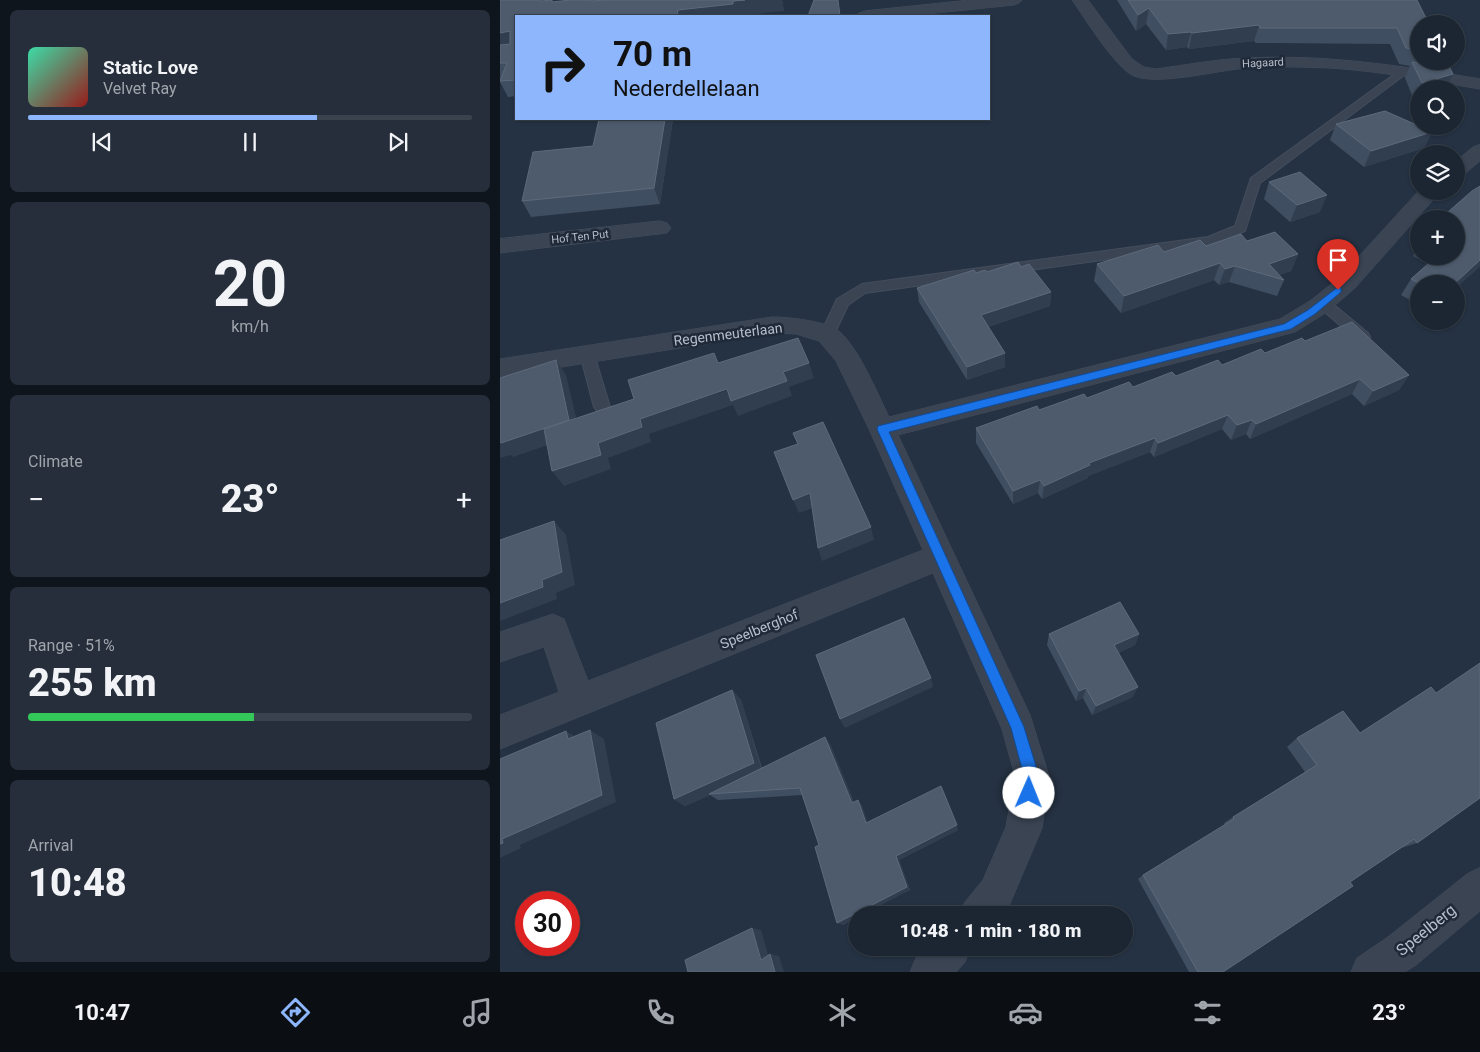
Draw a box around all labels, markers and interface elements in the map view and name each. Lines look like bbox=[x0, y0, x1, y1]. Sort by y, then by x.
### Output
map controls bbox=[1410, 15, 1465, 330]
button: sound bbox=[1410, 15, 1465, 70]
text: 70 m bbox=[613, 34, 692, 75]
icon: right bbox=[530, 35, 595, 100]
street label: Hagaard bbox=[1242, 55, 1284, 71]
text: Static Love bbox=[103, 56, 198, 79]
text: Nederdellelaan bbox=[613, 76, 760, 101]
text: Velvet Ray bbox=[103, 79, 177, 98]
button: search bbox=[1410, 80, 1465, 135]
icon: previous bbox=[88, 128, 116, 156]
icon: pause bbox=[236, 128, 264, 156]
icon: next bbox=[384, 128, 412, 156]
button: layers bbox=[1410, 145, 1465, 200]
button: + bbox=[1410, 210, 1465, 265]
street label: Hof Ten Put bbox=[551, 227, 610, 246]
pin bbox=[1317, 239, 1359, 290]
text: 20 bbox=[213, 246, 287, 322]
icon: arrive bbox=[1324, 246, 1352, 274]
button: − bbox=[1410, 275, 1465, 330]
text: km/h bbox=[231, 317, 269, 336]
street label: Regenmeuterlaan bbox=[673, 319, 783, 349]
text: Climate bbox=[28, 452, 83, 471]
text: 23° bbox=[221, 477, 279, 521]
text: − bbox=[28, 483, 44, 516]
text: + bbox=[456, 483, 472, 516]
street label: Speelberghof bbox=[718, 606, 800, 652]
text: Range · 51% bbox=[28, 636, 115, 655]
text: 255 km bbox=[28, 661, 157, 705]
position arrow bbox=[1002, 766, 1054, 818]
text: Arrival bbox=[28, 836, 73, 855]
text: 10:48 bbox=[28, 861, 127, 905]
speed limit sign: 30 bbox=[515, 891, 580, 956]
street label: Speelberg bbox=[1392, 900, 1460, 960]
text: 10:48 · 1 min · 180 m bbox=[899, 919, 1082, 942]
icon: directions bbox=[278, 995, 313, 1030]
icon: music bbox=[460, 995, 495, 1030]
icon: phone bbox=[643, 995, 678, 1030]
icon: climate bbox=[825, 995, 860, 1030]
icon: car bbox=[1008, 995, 1043, 1030]
icon: filters bbox=[1190, 995, 1225, 1030]
text: 10:47 bbox=[74, 1000, 130, 1025]
text: 23° bbox=[1372, 1000, 1406, 1025]

